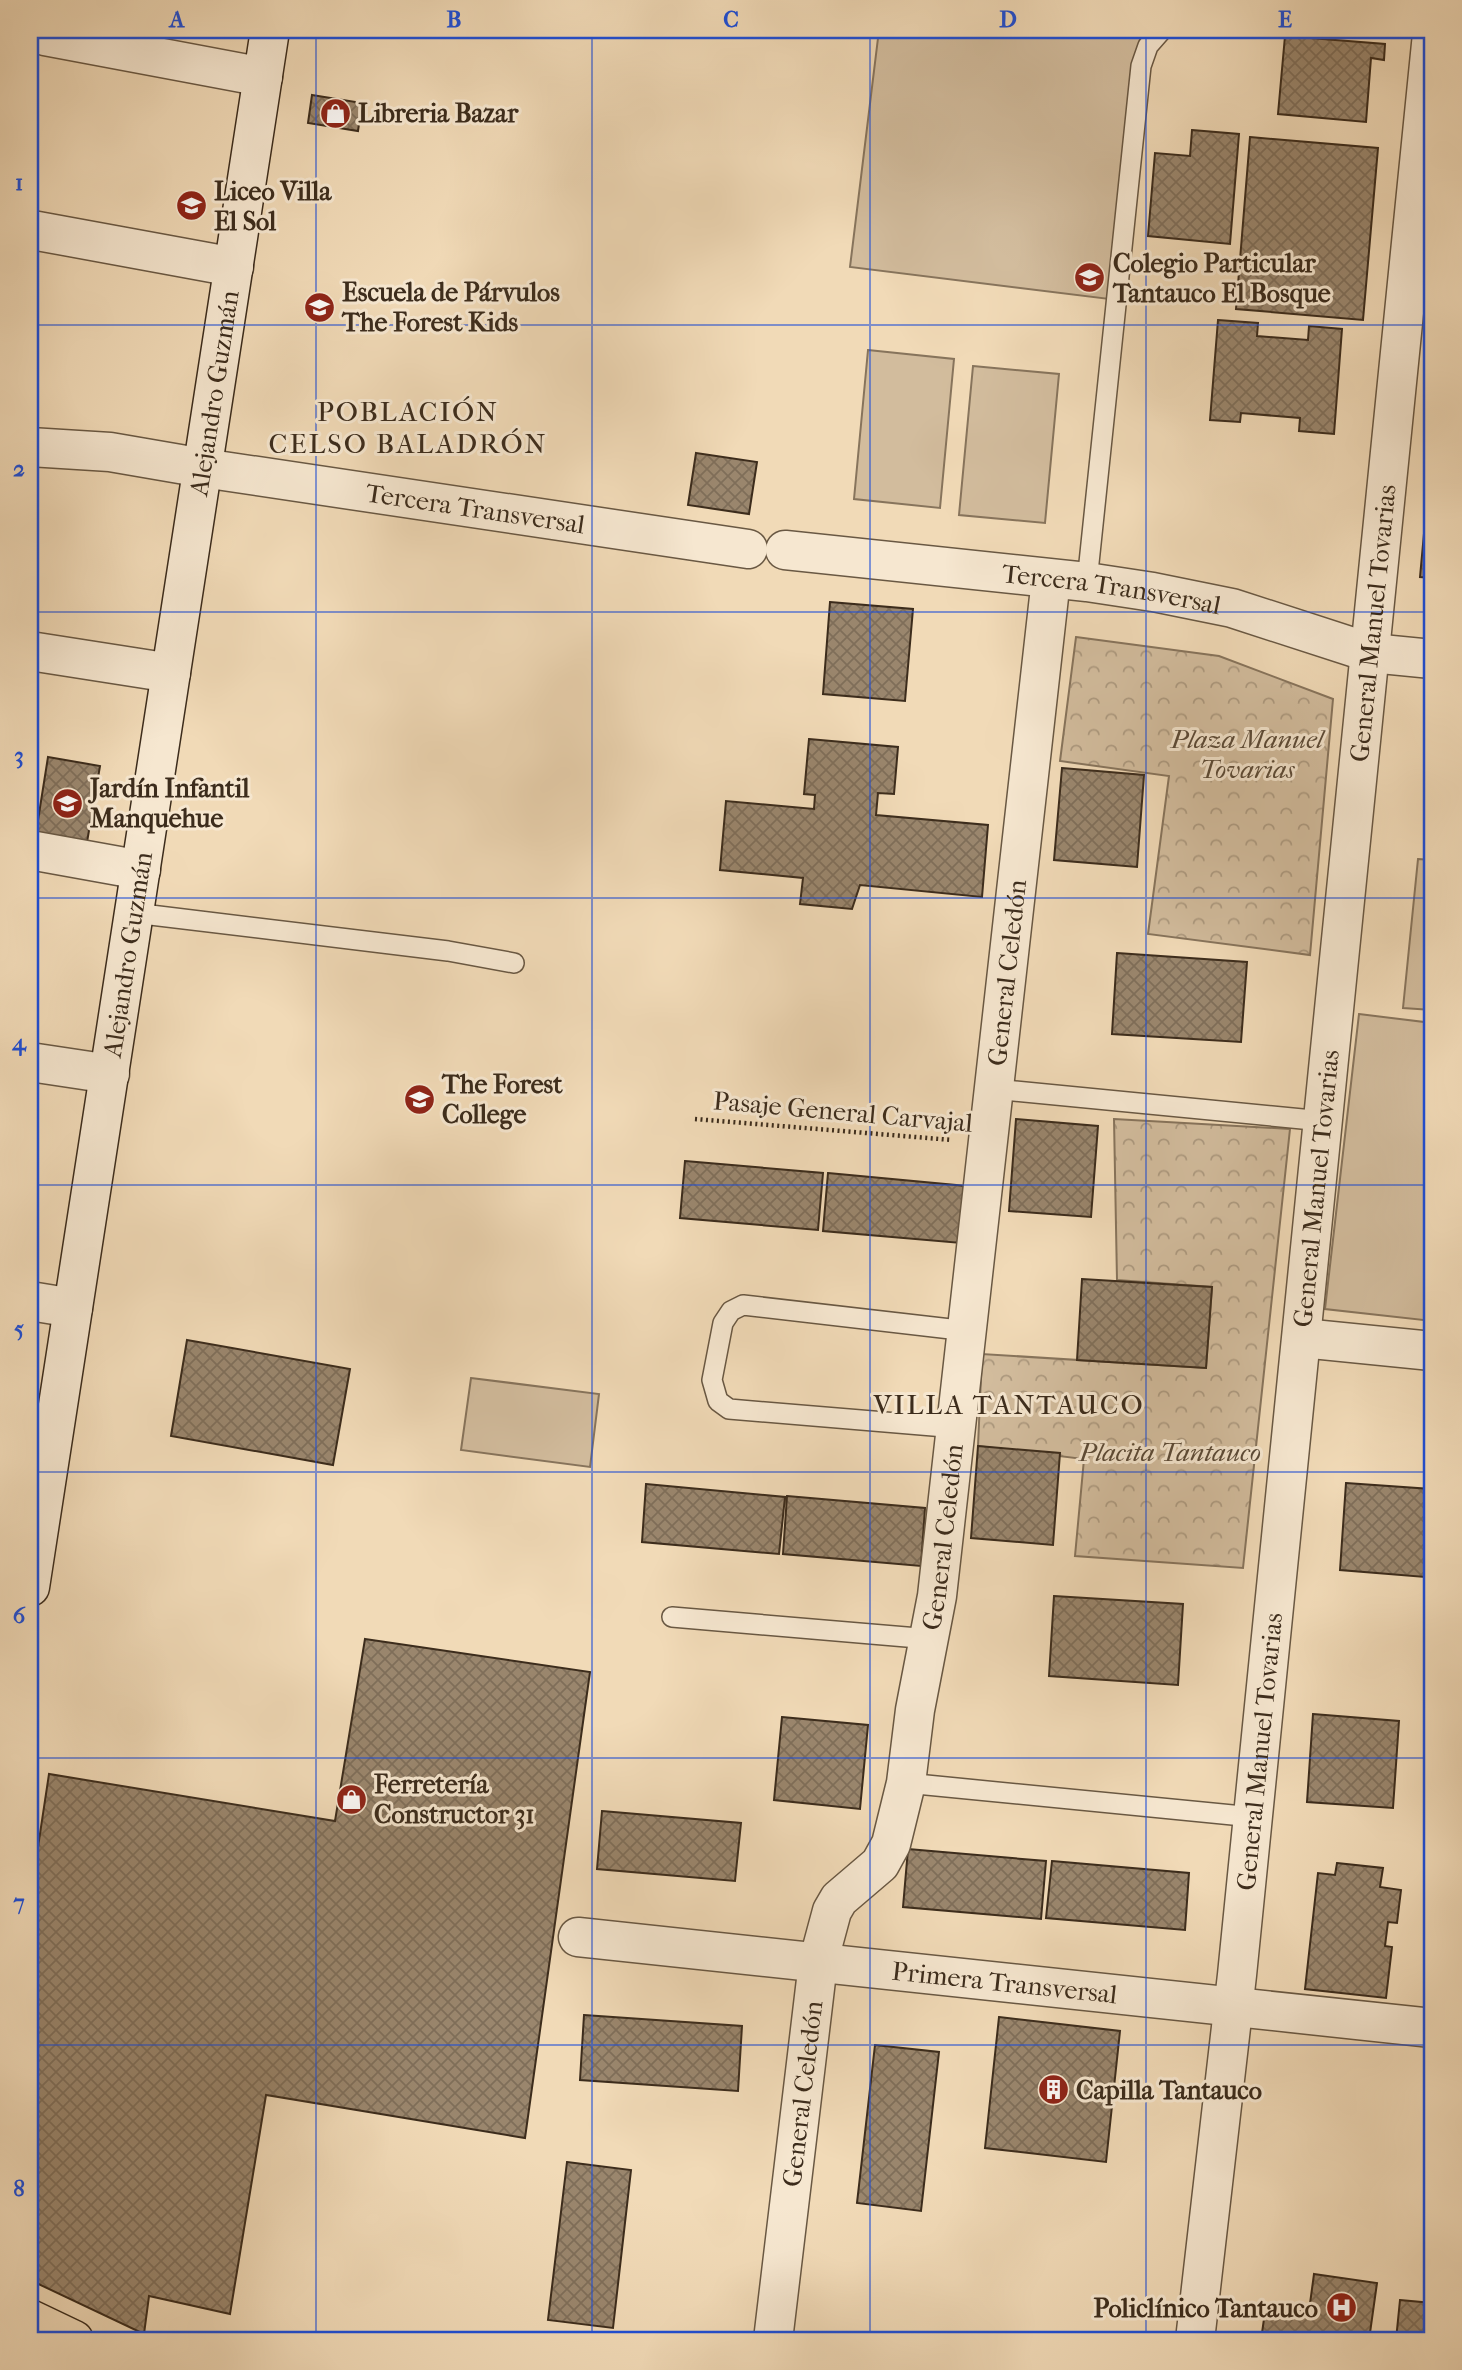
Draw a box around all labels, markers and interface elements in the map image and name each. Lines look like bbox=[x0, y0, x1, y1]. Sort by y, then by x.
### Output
text: A bbox=[168, 6, 186, 33]
text: B bbox=[447, 6, 462, 33]
text: C bbox=[723, 6, 739, 33]
text: D bbox=[999, 6, 1017, 33]
text: E bbox=[1278, 6, 1292, 33]
shop icon: Libreria Bazar bbox=[318, 96, 352, 130]
place label: Libreria Bazar bbox=[358, 98, 519, 129]
text: 1 bbox=[15, 169, 23, 196]
place label: Liceo Villa El Sol bbox=[214, 176, 332, 237]
school or university icon: Liceo Villa El Sol bbox=[174, 189, 208, 223]
place label: Colegio Particular Tantauco El Bosque bbox=[1112, 248, 1331, 309]
school or university icon: Colegio Particular Tantauco El Bosque bbox=[1073, 261, 1107, 295]
place label: Escuela de Párvulos The Forest Kids bbox=[341, 277, 560, 338]
street label: Alejandro Guzmán bbox=[183, 288, 245, 499]
school or university icon: Escuela de Párvulos The Forest Kids bbox=[302, 290, 336, 324]
district label: POBLACIÓN CELSO BALADRÓN bbox=[269, 395, 547, 460]
text: 2 bbox=[13, 455, 25, 482]
street label: Tercera Transversal bbox=[364, 477, 587, 540]
street label: General Manuel Tovarias bbox=[1343, 483, 1402, 763]
street label: Tercera Transversal bbox=[1001, 558, 1224, 621]
park label: Plaza Manuel Tovarias bbox=[1170, 724, 1326, 785]
text: 3 bbox=[14, 742, 24, 769]
place label: Jardín Infantil Manquehue bbox=[87, 773, 250, 834]
school or university icon: Jardín Infantil Manquehue bbox=[50, 786, 84, 820]
street label: Alejandro Guzmán bbox=[96, 849, 159, 1060]
street label: General Celedón bbox=[981, 878, 1033, 1067]
text: 4 bbox=[11, 1029, 27, 1056]
street label: General Manuel Tovarias bbox=[1287, 1048, 1345, 1329]
place label: The Forest College bbox=[441, 1069, 563, 1130]
school or university icon: The Forest College bbox=[402, 1082, 436, 1116]
street label: Pasaje General Carvajal bbox=[712, 1085, 974, 1139]
text: 5 bbox=[14, 1315, 24, 1342]
district label: VILLA TANTAUCO bbox=[872, 1388, 1145, 1421]
park label: Placita Tantauco bbox=[1078, 1437, 1261, 1468]
street label: General Celedón bbox=[915, 1442, 969, 1633]
text: 6 bbox=[13, 1602, 26, 1629]
street label: General Manuel Tovarias bbox=[1230, 1611, 1289, 1892]
place label: Ferretería Constructor 31 bbox=[373, 1769, 535, 1830]
shop icon: Ferretería Constructor 31 bbox=[334, 1782, 368, 1816]
text: 7 bbox=[12, 1889, 25, 1916]
street label: Primera Transversal bbox=[890, 1955, 1119, 2010]
street label: General Celedón bbox=[776, 1999, 829, 2189]
building icon: Capilla Tantauco bbox=[1036, 2073, 1070, 2107]
place label: Capilla Tantauco bbox=[1076, 2075, 1262, 2106]
text: 8 bbox=[13, 2175, 25, 2202]
hospital icon: Policlínico Tantauco bbox=[1324, 2291, 1358, 2325]
place label: Policlínico Tantauco bbox=[1093, 2293, 1318, 2324]

